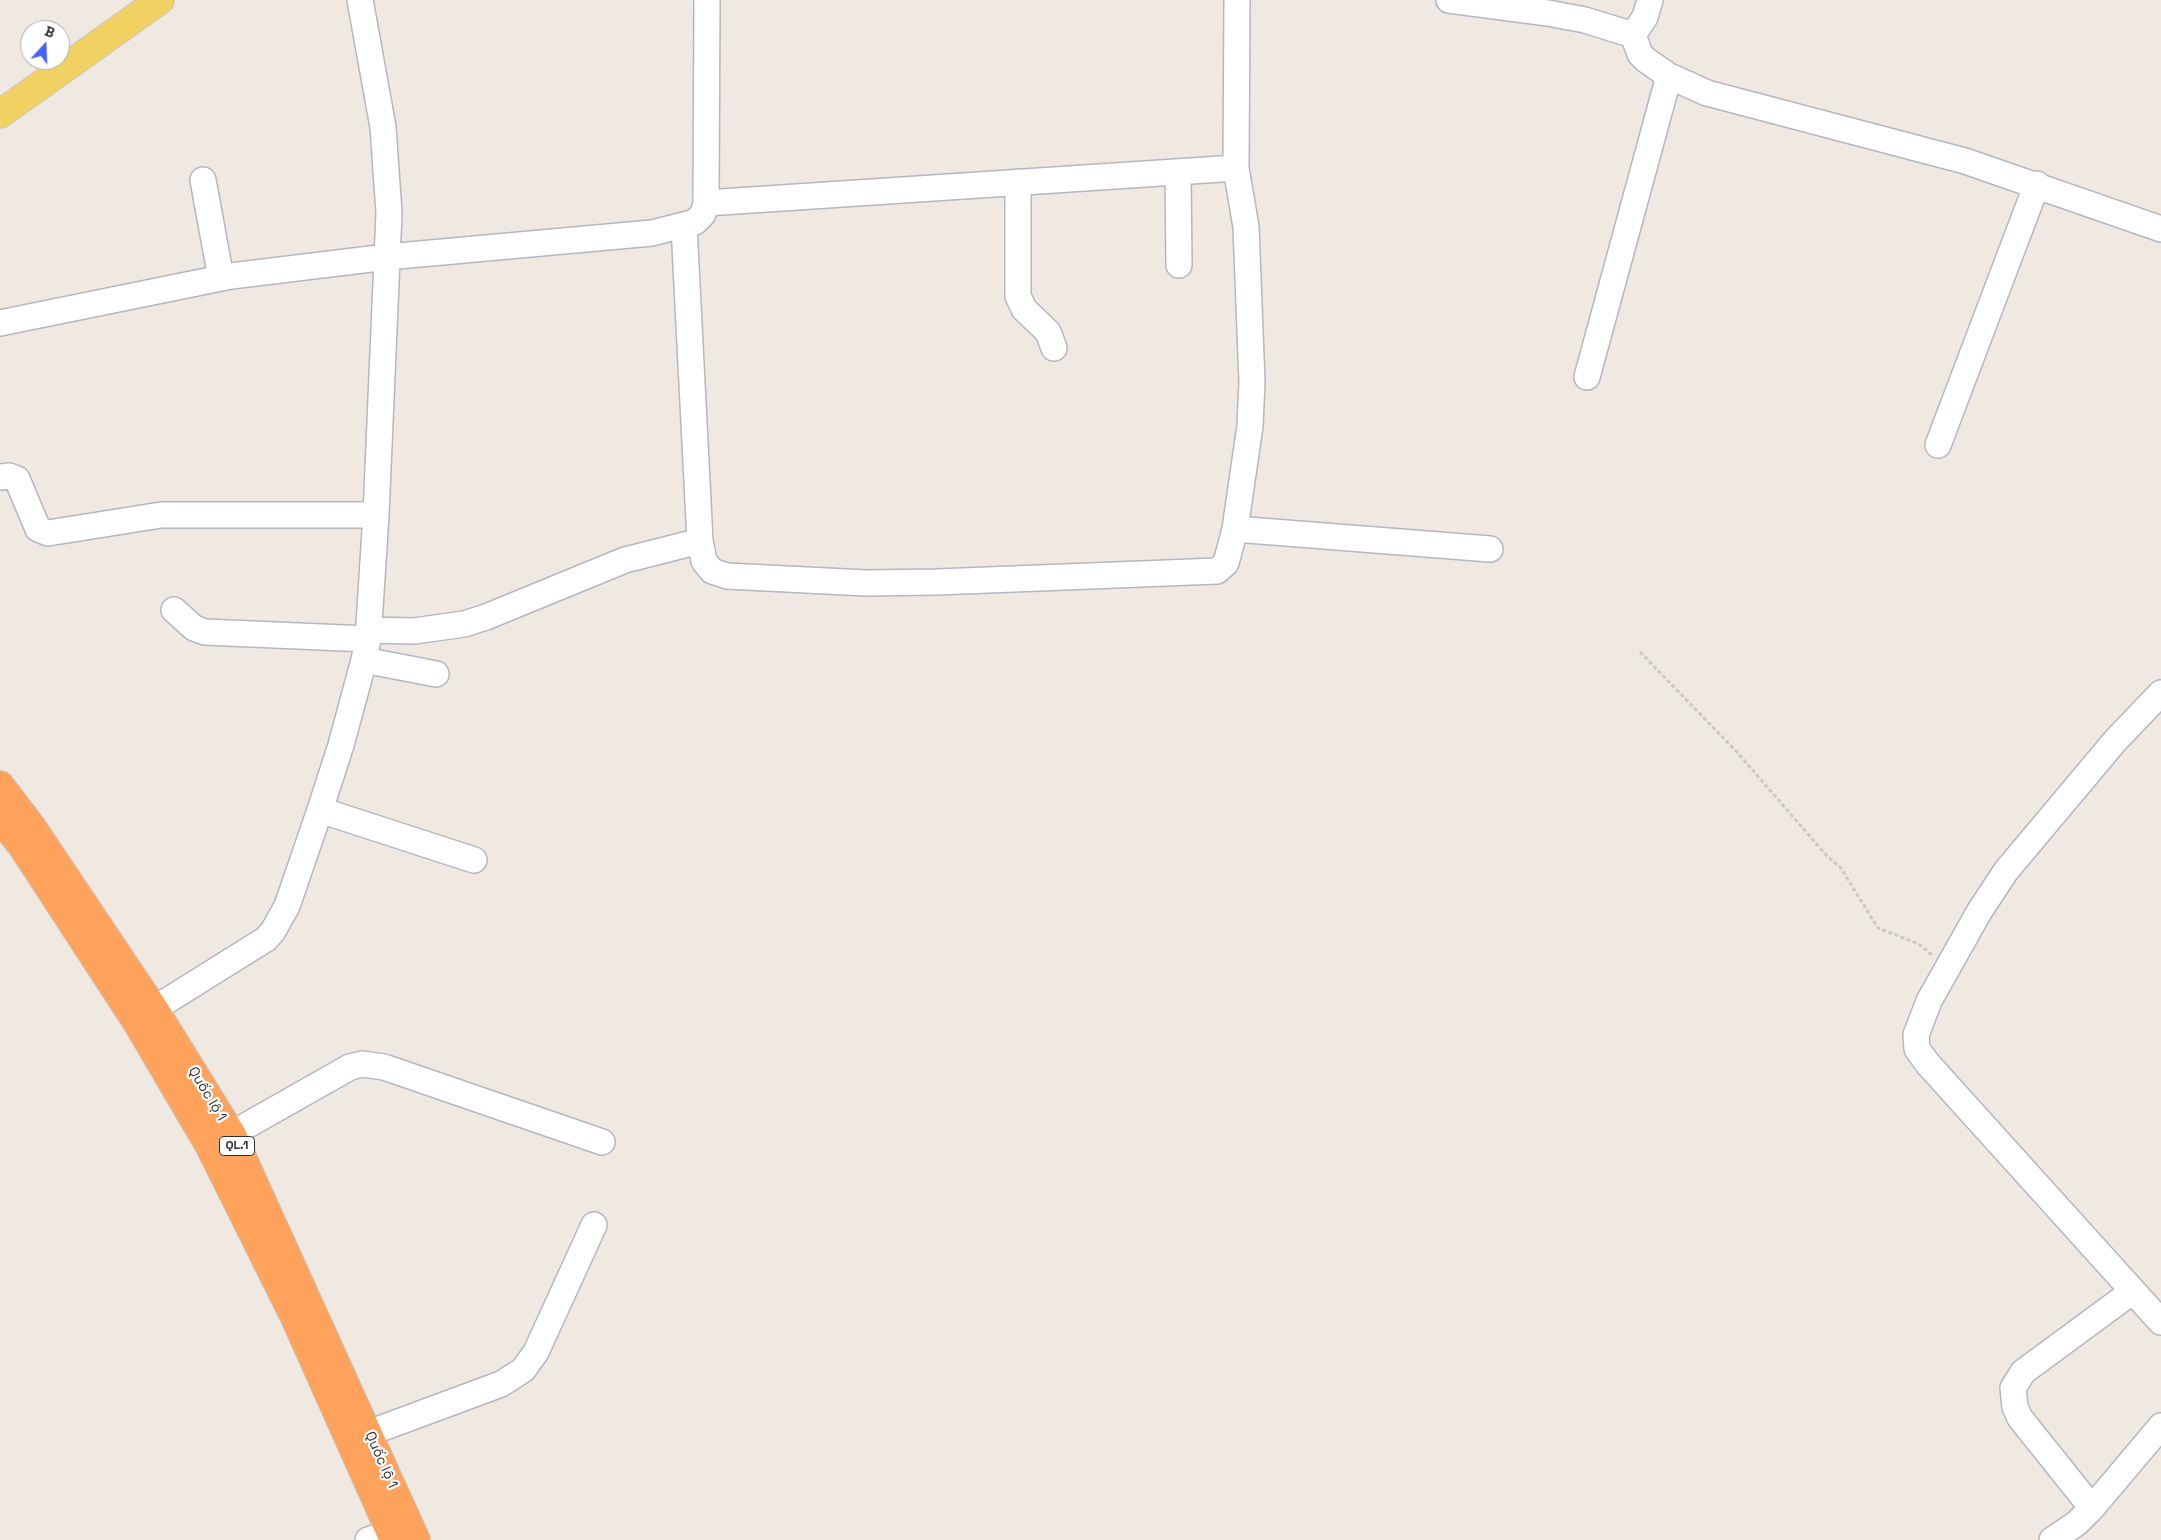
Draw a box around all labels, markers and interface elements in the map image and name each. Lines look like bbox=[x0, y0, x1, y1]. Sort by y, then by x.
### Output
north arrow bbox=[20, 20, 70, 70]
text: B bbox=[42, 22, 57, 42]
street label: Quốc lộ 1 bbox=[184, 1064, 230, 1124]
road number: QL.1 bbox=[220, 1136, 254, 1156]
street label: Quốc lộ 1 bbox=[361, 1429, 401, 1491]

